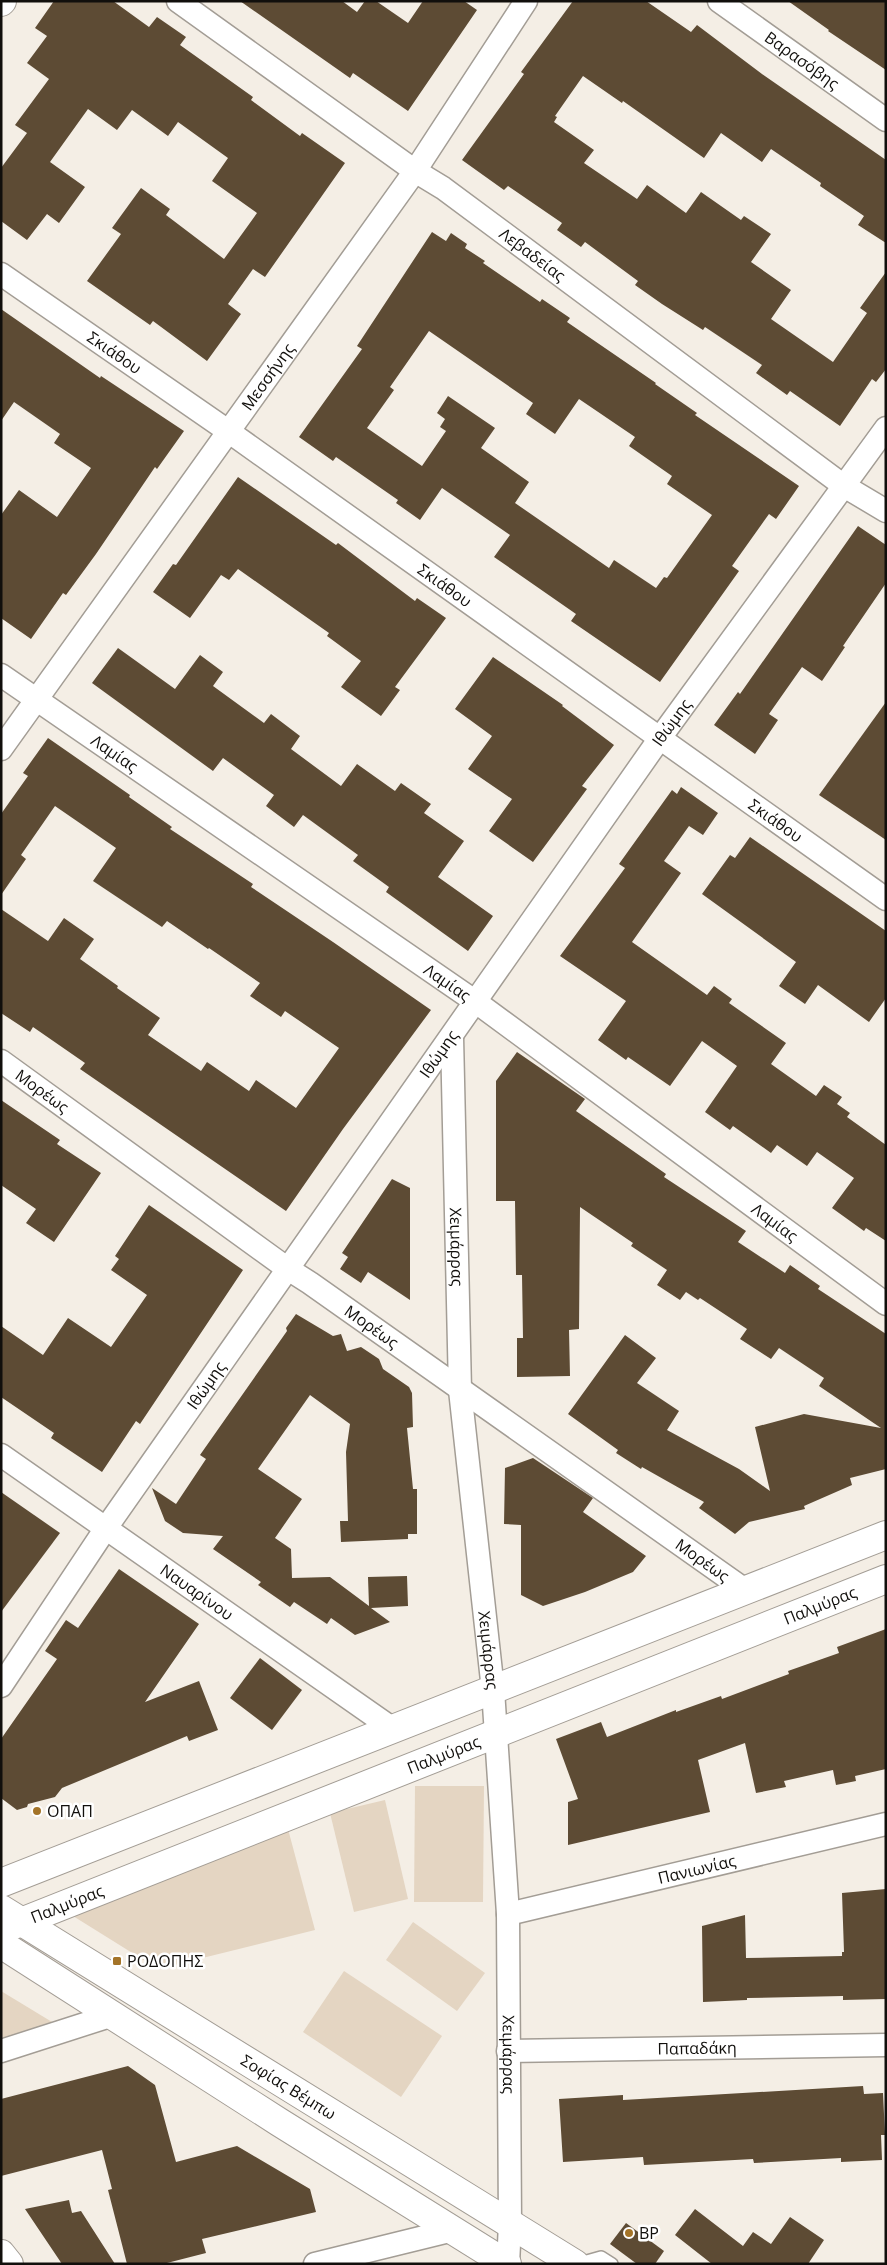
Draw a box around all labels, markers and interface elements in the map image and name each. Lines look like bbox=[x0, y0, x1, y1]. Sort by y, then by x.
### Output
street label: Βαρασόβης bbox=[760, 26, 844, 94]
street label: Λεβαδείας bbox=[495, 223, 570, 287]
street label: Σκιάθου bbox=[83, 326, 146, 379]
street label: Μεσσήνης bbox=[236, 338, 299, 415]
street label: Σκιάθου bbox=[413, 558, 476, 612]
street label: Ιθώμης bbox=[647, 694, 696, 750]
street label: Λαμίας bbox=[87, 729, 143, 777]
street label: Σκιάθου bbox=[744, 794, 807, 847]
street label: Λαμίας bbox=[420, 958, 475, 1006]
street label: Ιθώμης bbox=[414, 1025, 463, 1082]
street label: Μορέως bbox=[11, 1064, 74, 1118]
street label: Λαμίας bbox=[747, 1198, 803, 1247]
street label: Χειμάρρας bbox=[445, 1207, 469, 1287]
street label: Μορέως bbox=[340, 1300, 403, 1353]
street label: Ιθώμης bbox=[182, 1357, 231, 1414]
street label: Μορέως bbox=[671, 1533, 734, 1587]
street label: Ναυαρίνου bbox=[156, 1559, 238, 1625]
street label: Παλμύρας bbox=[780, 1581, 860, 1630]
street label: Χειμάρρας bbox=[473, 1610, 504, 1691]
street label: Παλμύρας bbox=[404, 1730, 483, 1779]
place label: ΟΠΑΠ bbox=[47, 1800, 93, 1822]
marker: ΟΠΑΠ bbox=[31, 1805, 43, 1817]
street label: Πανιωνίας bbox=[655, 1849, 738, 1889]
street label: Παλμύρας bbox=[27, 1879, 107, 1928]
place label: ΡΟΔΟΠΗΣ bbox=[127, 1950, 203, 1972]
marker: ΡΟΔΟΠΗΣ bbox=[111, 1955, 123, 1967]
street label: Χειμάρρας bbox=[498, 2015, 520, 2094]
street label: Παπαδάκη bbox=[657, 2036, 737, 2060]
street label: Σοφίας Βέμπω bbox=[237, 2049, 340, 2125]
place label: BP bbox=[639, 2222, 659, 2244]
marker: BP bbox=[623, 2227, 635, 2239]

